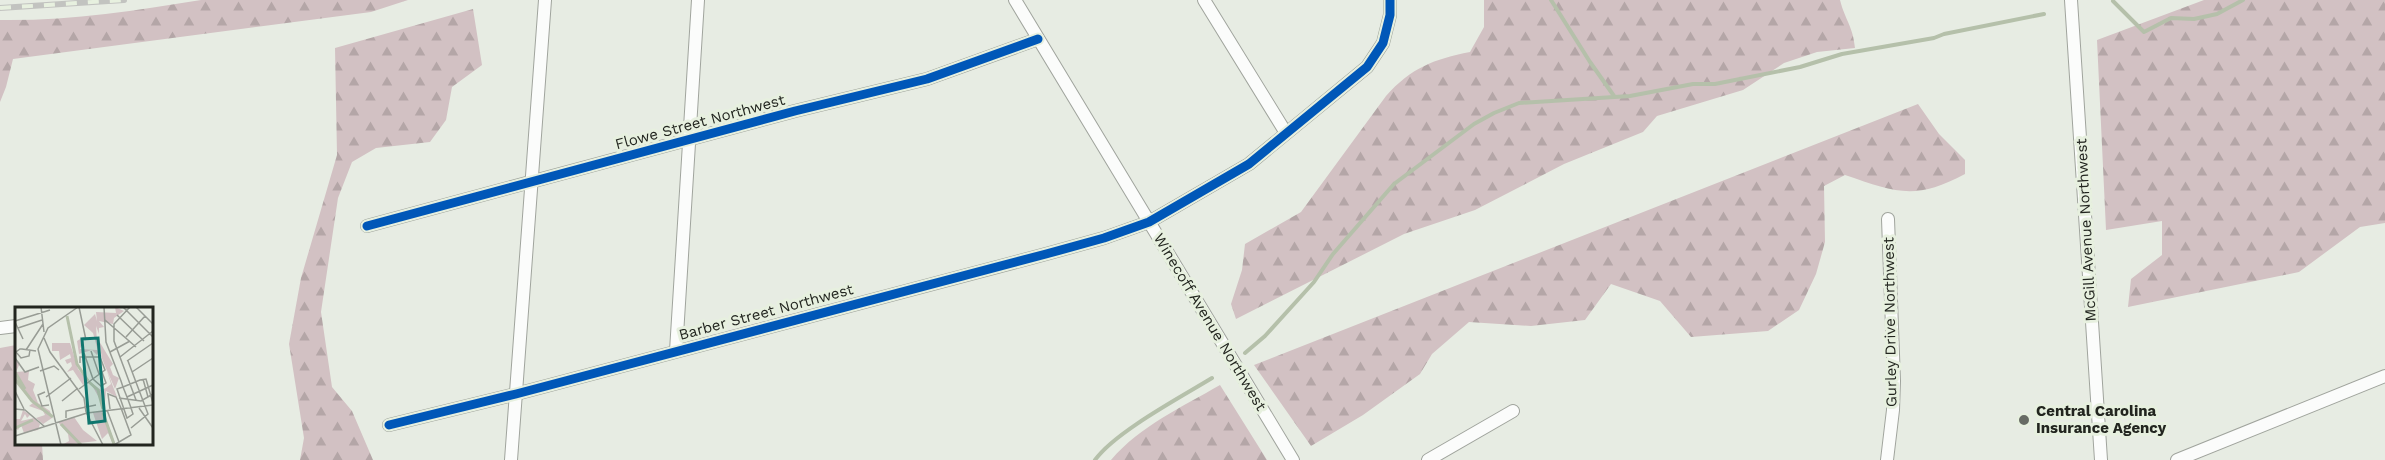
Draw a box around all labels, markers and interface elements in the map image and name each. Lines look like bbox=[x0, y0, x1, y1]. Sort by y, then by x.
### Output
street label: Flowe Street Northwest bbox=[613, 90, 788, 153]
street label: McGill Avenue Northwest bbox=[2072, 137, 2100, 322]
street label: Winecoff Avenue Northwest bbox=[1150, 230, 1271, 415]
street label: Gurley Drive Northwest bbox=[1880, 236, 1900, 407]
street label: Barber Street Northwest bbox=[677, 280, 856, 344]
inset map bbox=[15, 307, 153, 445]
place label: Central Carolina Insurance Agency bbox=[2036, 402, 2167, 437]
marker: Central Carolina Insurance Agency bbox=[2017, 413, 2031, 427]

